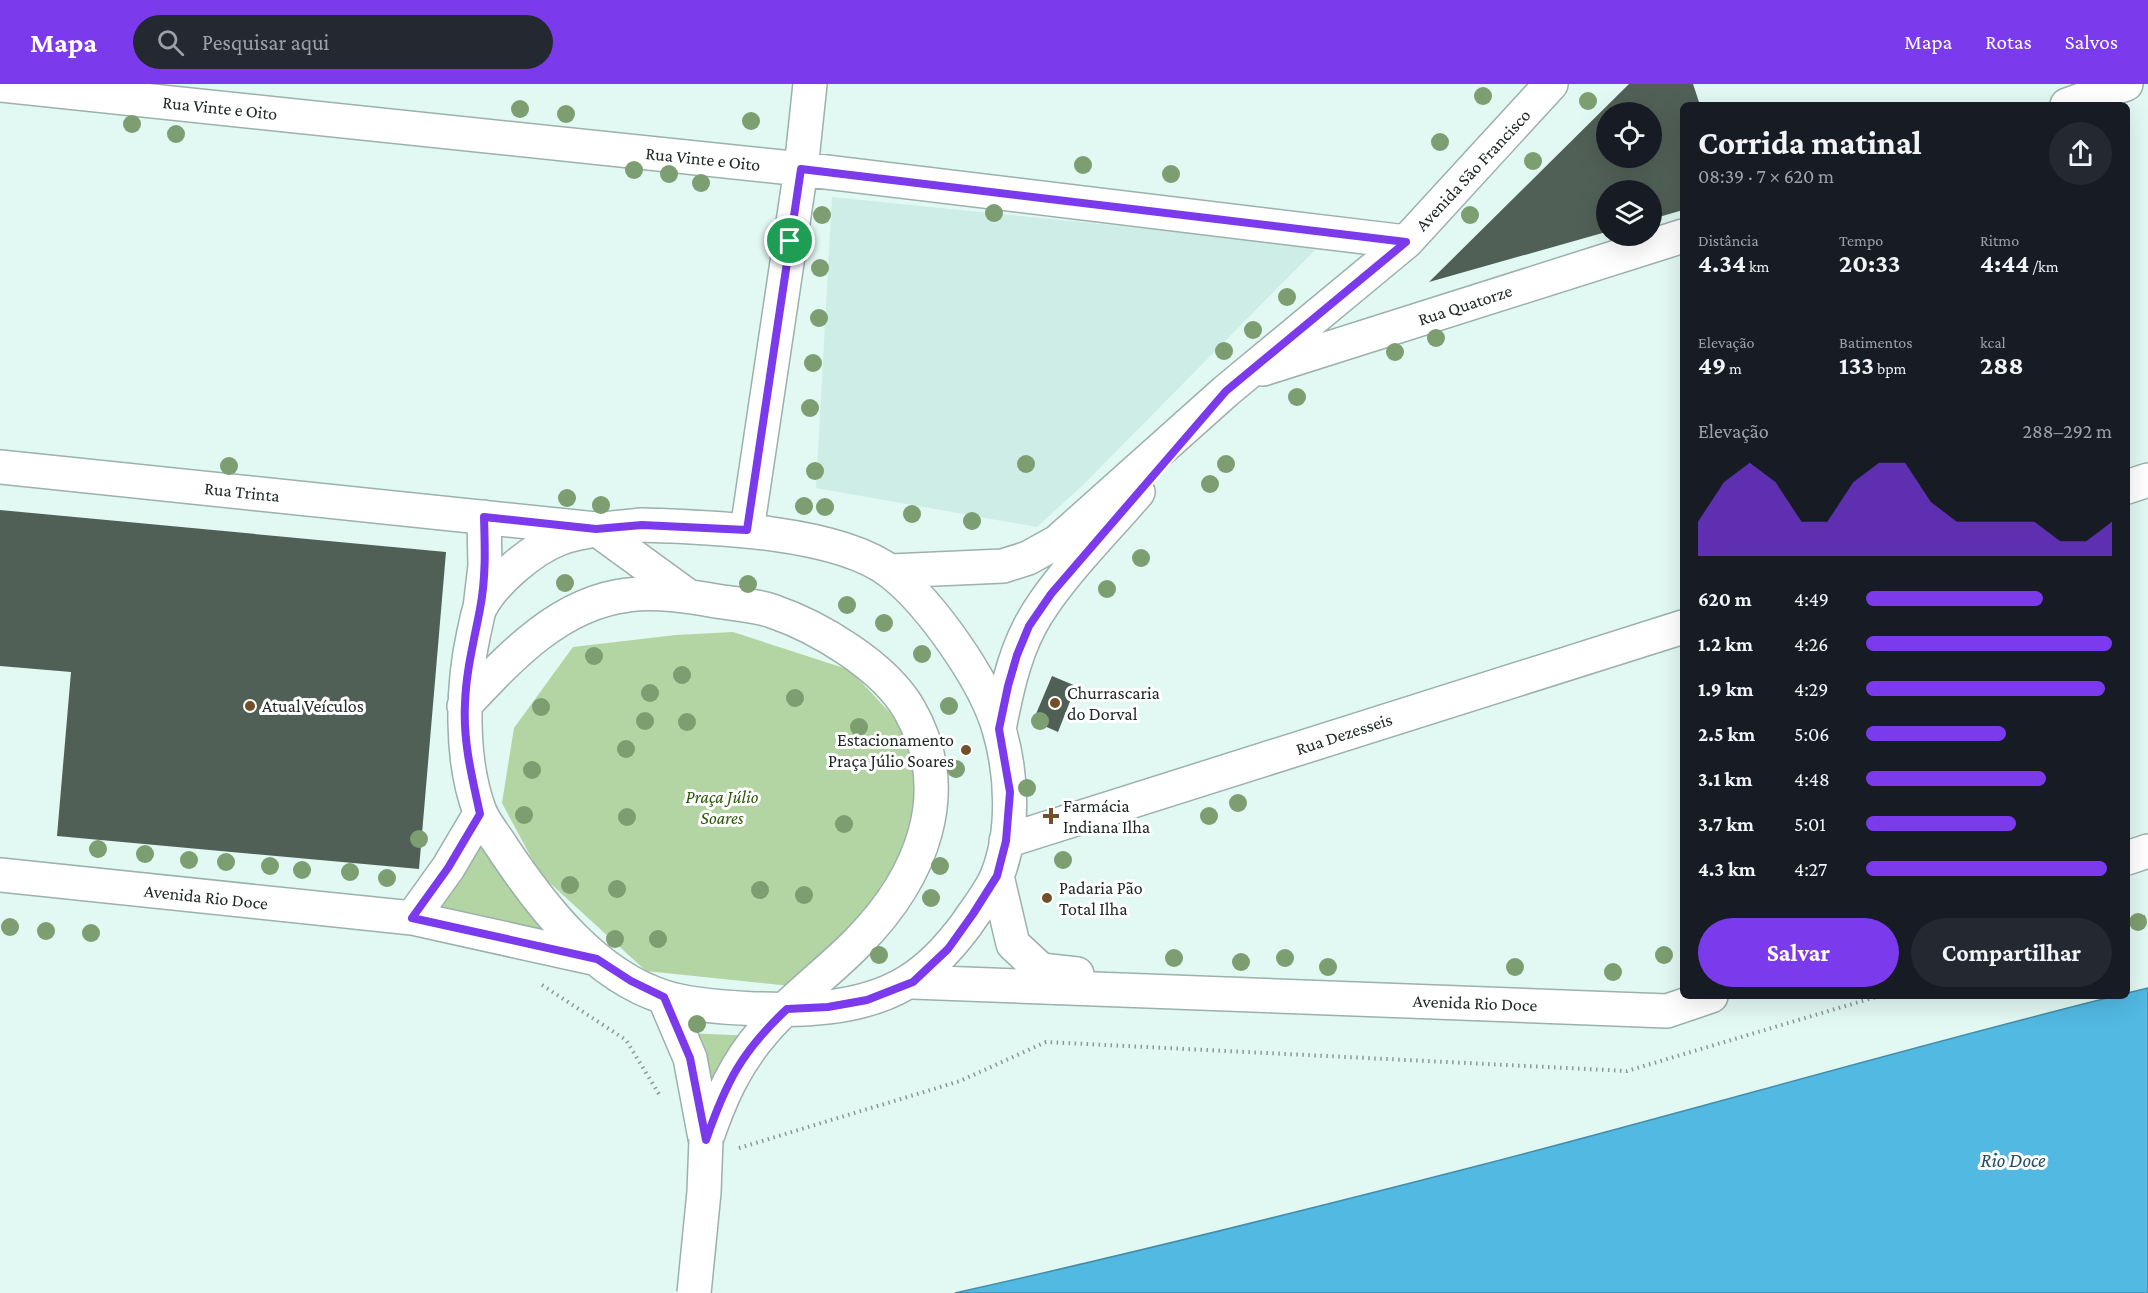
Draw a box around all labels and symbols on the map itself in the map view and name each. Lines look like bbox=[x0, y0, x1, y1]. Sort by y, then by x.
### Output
street label: Rua Vinte e Oito bbox=[162, 92, 278, 124]
street label: Avenida São Francisco bbox=[1412, 105, 1535, 235]
street label: Rua Vinte e Oito bbox=[645, 143, 761, 175]
pin bbox=[764, 215, 815, 266]
street label: Rua Quatorze bbox=[1416, 280, 1515, 330]
street label: Rua Trinta bbox=[203, 478, 281, 506]
place label: Churrascaria do Dorval bbox=[1067, 683, 1160, 724]
place label: Atual Veículos bbox=[262, 696, 364, 716]
marker: Churrascaria do Dorval bbox=[1048, 696, 1062, 710]
marker: Atual Veículos bbox=[243, 699, 257, 713]
street label: Rua Dezesseis bbox=[1293, 709, 1395, 759]
place label: Estacionamento Praça Júlio Soares bbox=[828, 730, 954, 771]
marker: Estacionamento Praça Júlio Soares bbox=[959, 743, 973, 757]
park label: Praça Júlio Soares bbox=[686, 787, 759, 828]
place label: Farmácia Indiana Ilha bbox=[1063, 796, 1150, 837]
marker: Farmácia Indiana Ilha bbox=[1044, 809, 1058, 823]
place label: Padaria Pão Total Ilha bbox=[1059, 878, 1143, 919]
street label: Avenida Rio Doce bbox=[143, 881, 269, 913]
marker: Padaria Pão Total Ilha bbox=[1040, 891, 1054, 905]
street label: Avenida Rio Doce bbox=[1412, 991, 1538, 1015]
water label: Rio Doce bbox=[1980, 1149, 2046, 1171]

